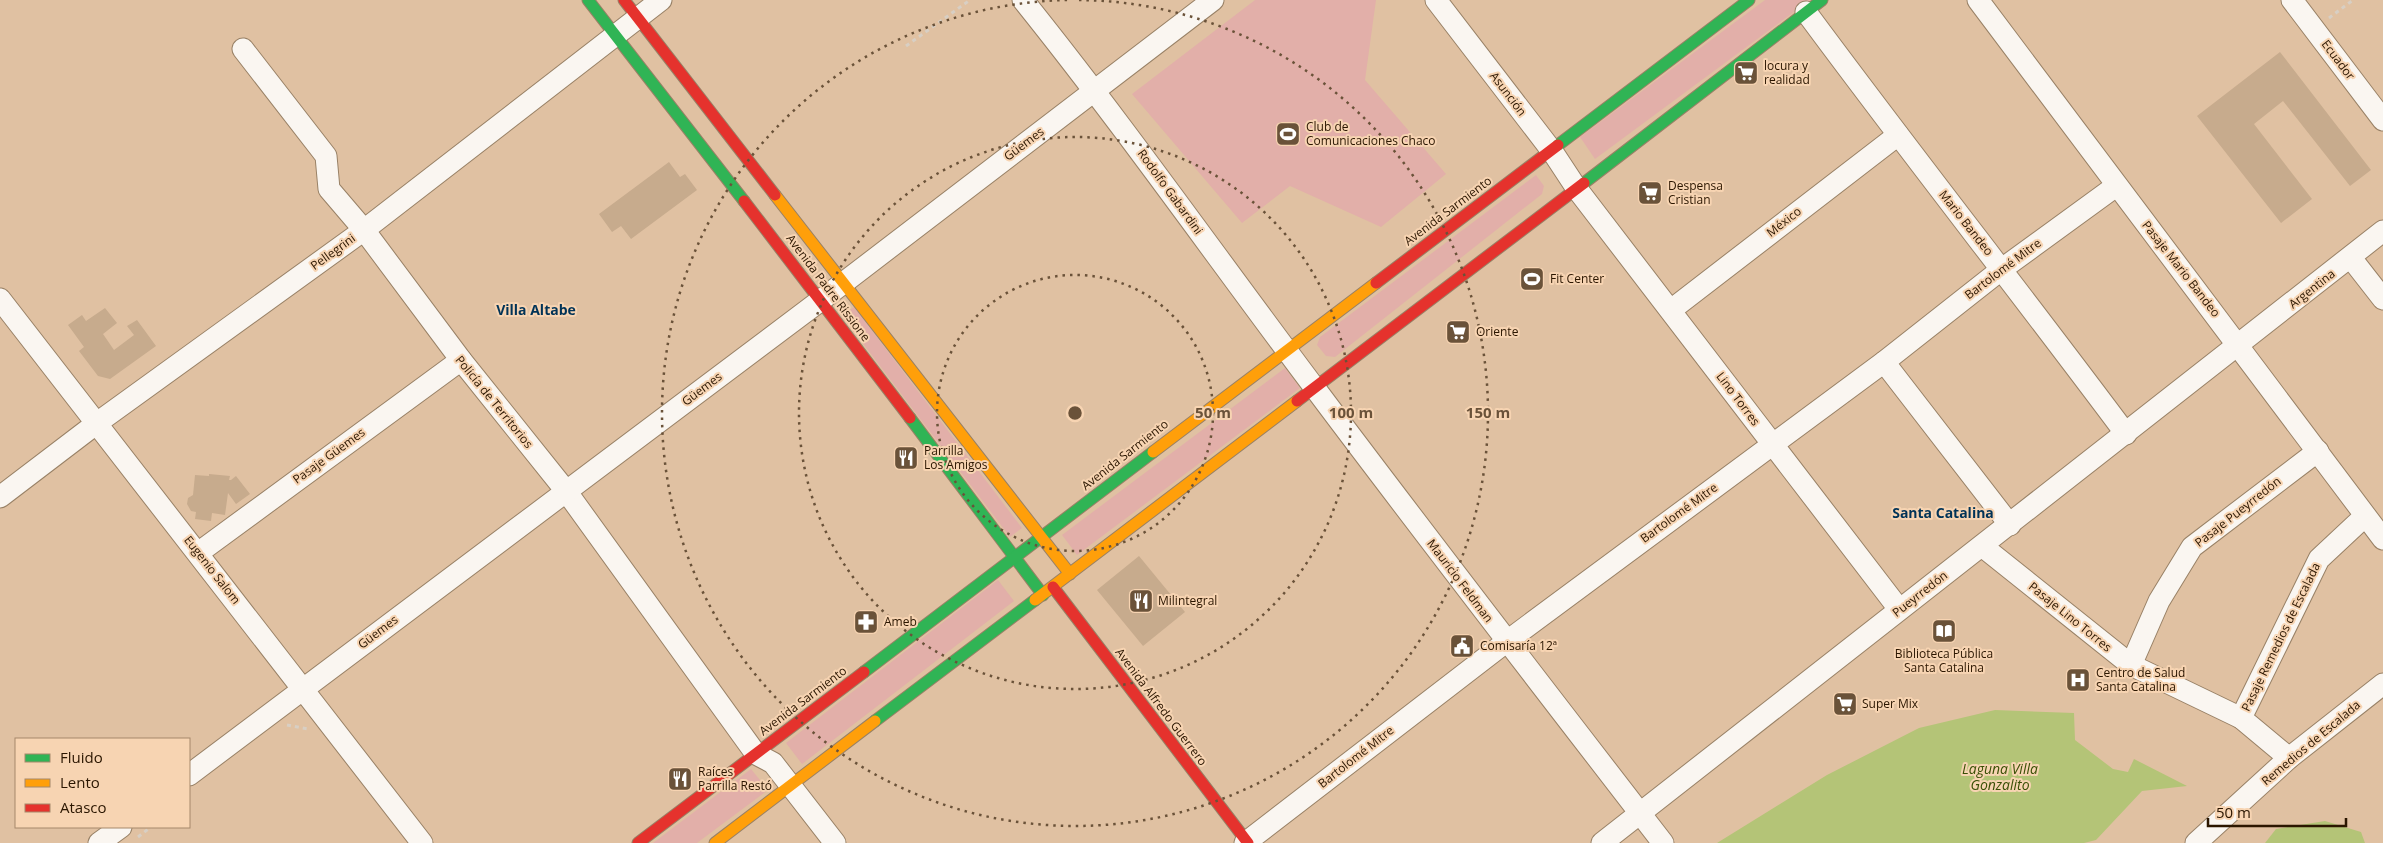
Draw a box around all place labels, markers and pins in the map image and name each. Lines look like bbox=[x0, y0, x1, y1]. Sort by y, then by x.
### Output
place label: locura y realidad bbox=[1764, 57, 1810, 88]
supermarket icon: locura y realidad bbox=[1733, 60, 1759, 86]
place label: Club de Comunicaciones Chaco bbox=[1306, 118, 1436, 149]
sports icon: Club de Comunicaciones Chaco bbox=[1275, 121, 1301, 147]
place label: Despensa Cristian bbox=[1668, 177, 1723, 208]
supermarket icon: Despensa Cristian bbox=[1637, 180, 1663, 206]
sports icon: Fit Center bbox=[1519, 266, 1545, 292]
place label: Fit Center bbox=[1550, 270, 1604, 287]
supermarket icon: Oriente bbox=[1445, 319, 1471, 345]
place label: Oriente bbox=[1476, 323, 1519, 340]
centre of rings bbox=[1066, 404, 1084, 422]
place label: Parrilla Los Amigos bbox=[924, 442, 988, 473]
restaurant icon: Parrilla Los Amigos bbox=[893, 445, 919, 471]
restaurant icon: Milintegral bbox=[1128, 588, 1154, 614]
place label: Milintegral bbox=[1158, 592, 1217, 609]
pharmacy icon: Ameb bbox=[853, 609, 879, 635]
place label: Ameb bbox=[884, 613, 917, 630]
library icon: Biblioteca Pública Santa Catalina bbox=[1931, 618, 1957, 644]
public building icon: Comisaría 12ª bbox=[1449, 633, 1475, 659]
place label: Comisaría 12ª bbox=[1480, 637, 1557, 654]
place label: Biblioteca Pública Santa Catalina bbox=[1895, 645, 1993, 676]
place label: Centro de Salud Santa Catalina bbox=[2096, 664, 2185, 695]
hospital icon: Centro de Salud Santa Catalina bbox=[2065, 667, 2091, 693]
supermarket icon: Super Mix bbox=[1832, 691, 1858, 717]
place label: Super Mix bbox=[1862, 695, 1919, 712]
place label: Raíces Parrilla Restó bbox=[698, 763, 772, 794]
restaurant icon: Raíces Parrilla Restó bbox=[667, 766, 693, 792]

